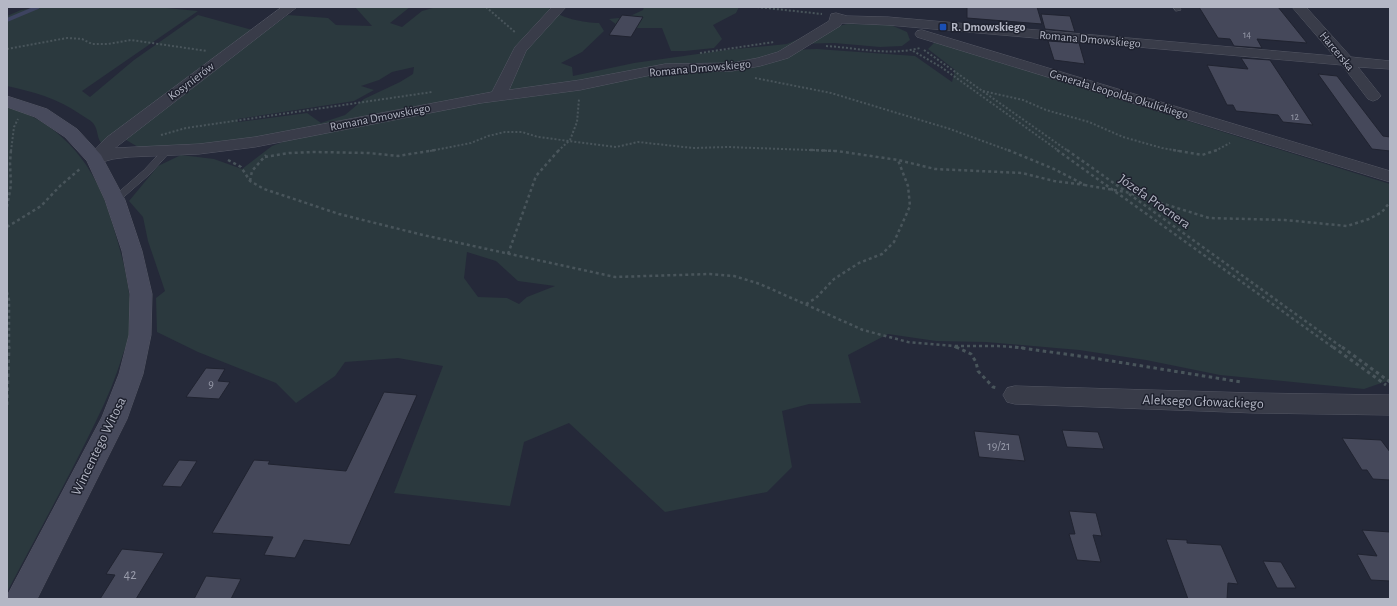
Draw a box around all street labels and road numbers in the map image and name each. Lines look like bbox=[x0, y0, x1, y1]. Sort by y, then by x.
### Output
street label: Romana Dmowskiego bbox=[1039, 29, 1141, 49]
street label: Harcerska bbox=[1317, 29, 1357, 73]
street label: Romana Dmowskiego bbox=[649, 58, 751, 78]
street label: Kosynierów bbox=[166, 60, 217, 103]
street label: Generała Leopolda Okulickiego bbox=[1048, 67, 1190, 121]
street label: Romana Dmowskiego bbox=[329, 101, 431, 133]
street label: Józefa Procnera bbox=[1116, 172, 1193, 232]
street label: Aleksego Głowackiego bbox=[1142, 393, 1264, 411]
street label: Wincentego Witosa bbox=[69, 395, 129, 498]

